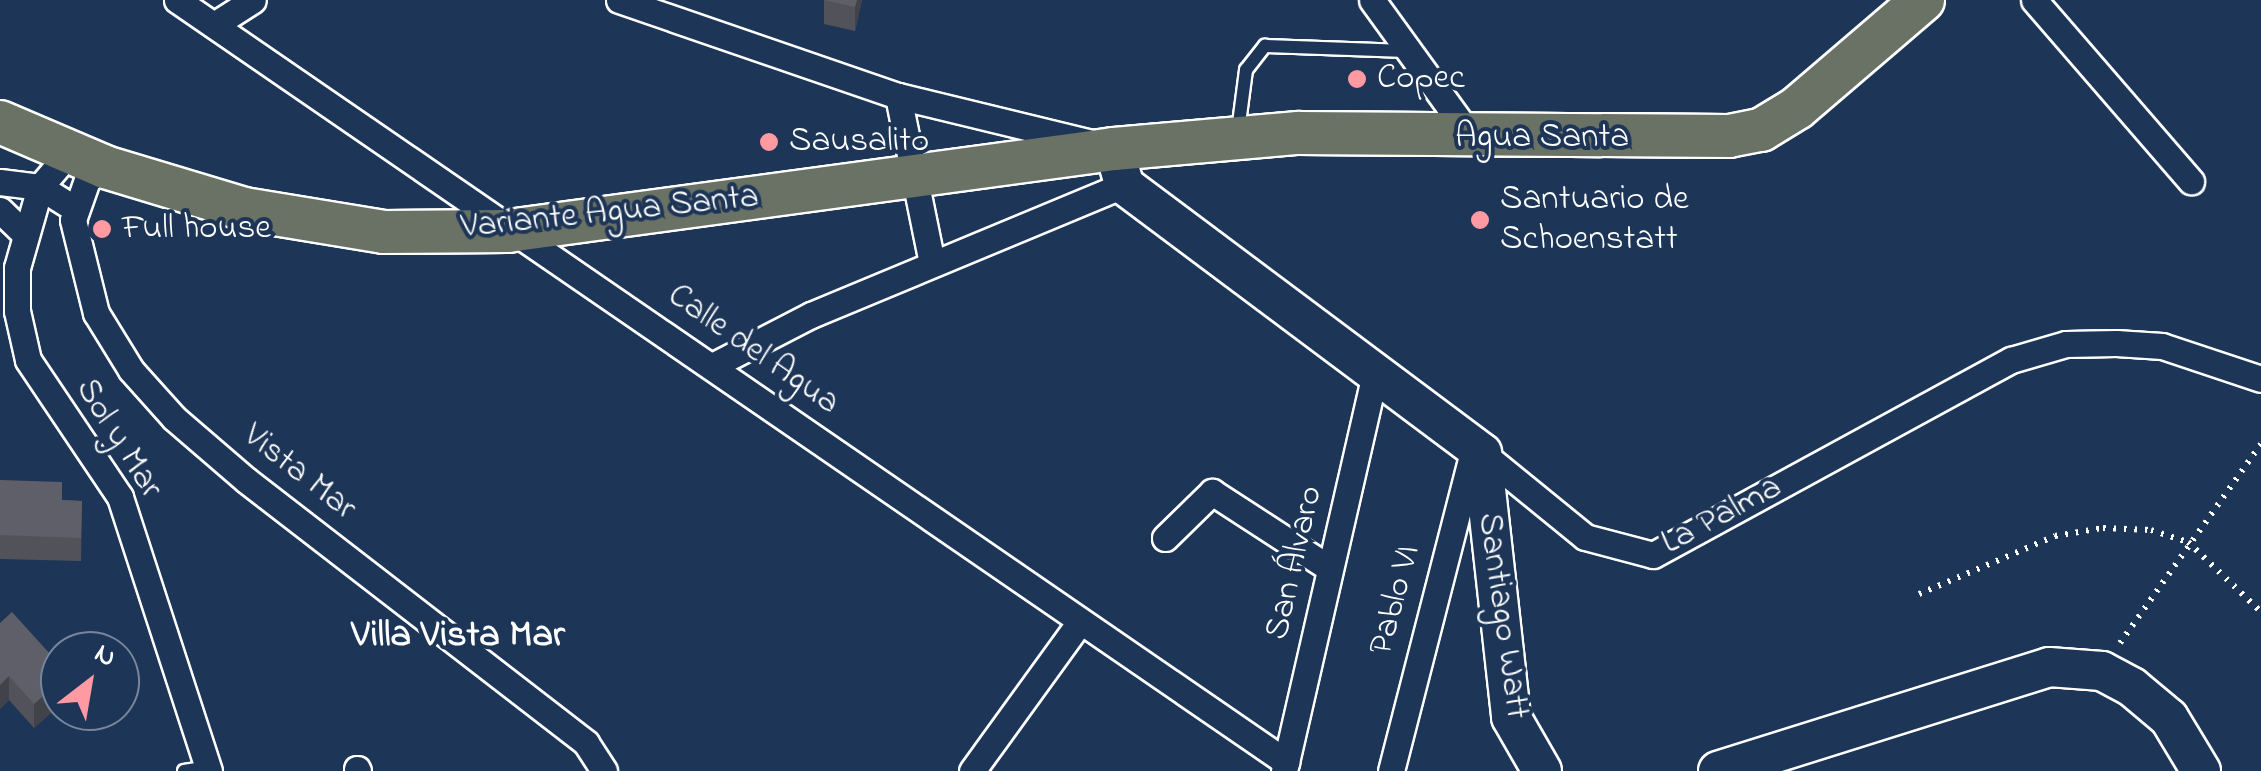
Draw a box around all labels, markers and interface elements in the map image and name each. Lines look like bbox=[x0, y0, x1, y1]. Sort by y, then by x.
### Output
place label: Copec bbox=[1377, 58, 1465, 100]
marker: Copec bbox=[1346, 68, 1368, 90]
street label: Agua Santa bbox=[1455, 117, 1629, 159]
place label: Sausalito bbox=[789, 121, 929, 163]
marker: Sausalito bbox=[758, 131, 780, 153]
street label: Variante Agua Santa bbox=[459, 176, 761, 250]
place label: Santuario de Schoenstatt bbox=[1500, 179, 1689, 261]
place label: Full house bbox=[122, 208, 271, 250]
marker: Santuario de Schoenstatt bbox=[1469, 209, 1491, 231]
marker: Full house bbox=[91, 218, 113, 240]
street label: Calle del Agua bbox=[659, 275, 847, 425]
street label: Sol y Mar bbox=[65, 371, 171, 507]
street label: Vista Mar bbox=[234, 416, 364, 530]
street label: La Palma bbox=[1655, 467, 1789, 565]
street label: San Álvaro bbox=[1257, 482, 1333, 644]
street label: Santiago Watt bbox=[1467, 510, 1537, 722]
street label: Pablo VI bbox=[1361, 540, 1431, 660]
district label: Villa Vista Mar bbox=[351, 614, 565, 660]
north arrow bbox=[40, 631, 140, 731]
text: N bbox=[86, 634, 123, 679]

